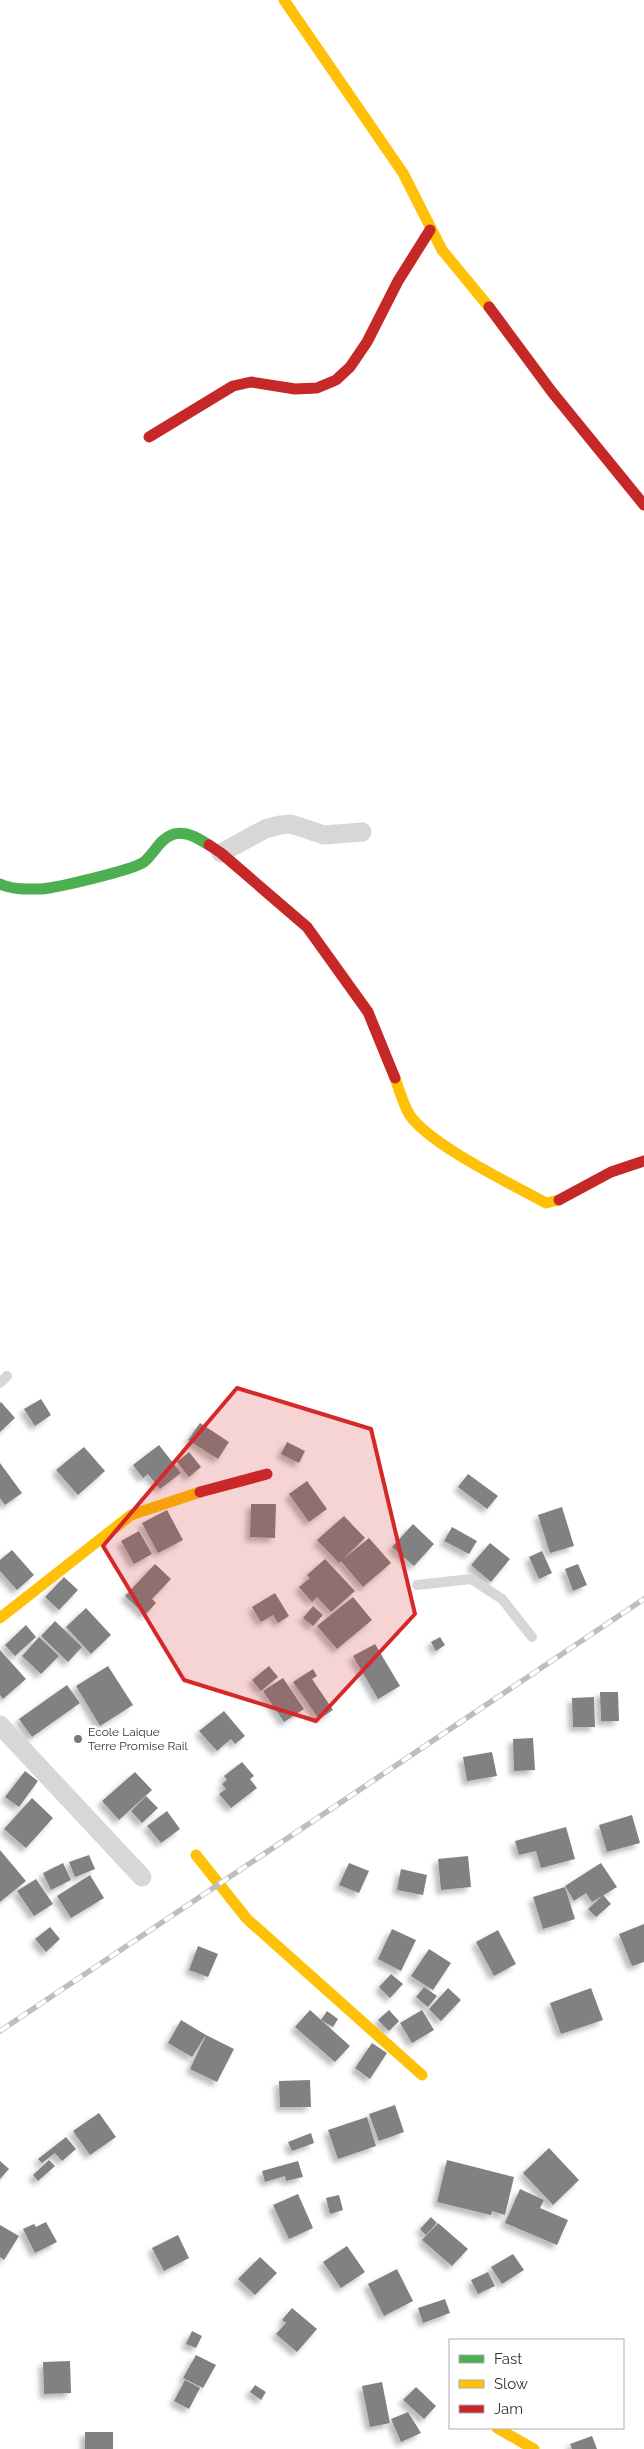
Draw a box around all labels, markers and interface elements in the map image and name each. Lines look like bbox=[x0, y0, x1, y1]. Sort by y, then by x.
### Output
place label: Ecole Laique Terre Promise Rail bbox=[88, 1725, 188, 1753]
marker: Ecole Laique Terre Promise Rail bbox=[72, 1733, 84, 1745]
legend bbox=[449, 2339, 624, 2429]
text: Fast bbox=[494, 2350, 522, 2368]
text: Slow bbox=[494, 2375, 528, 2393]
text: Jam bbox=[494, 2400, 523, 2418]

